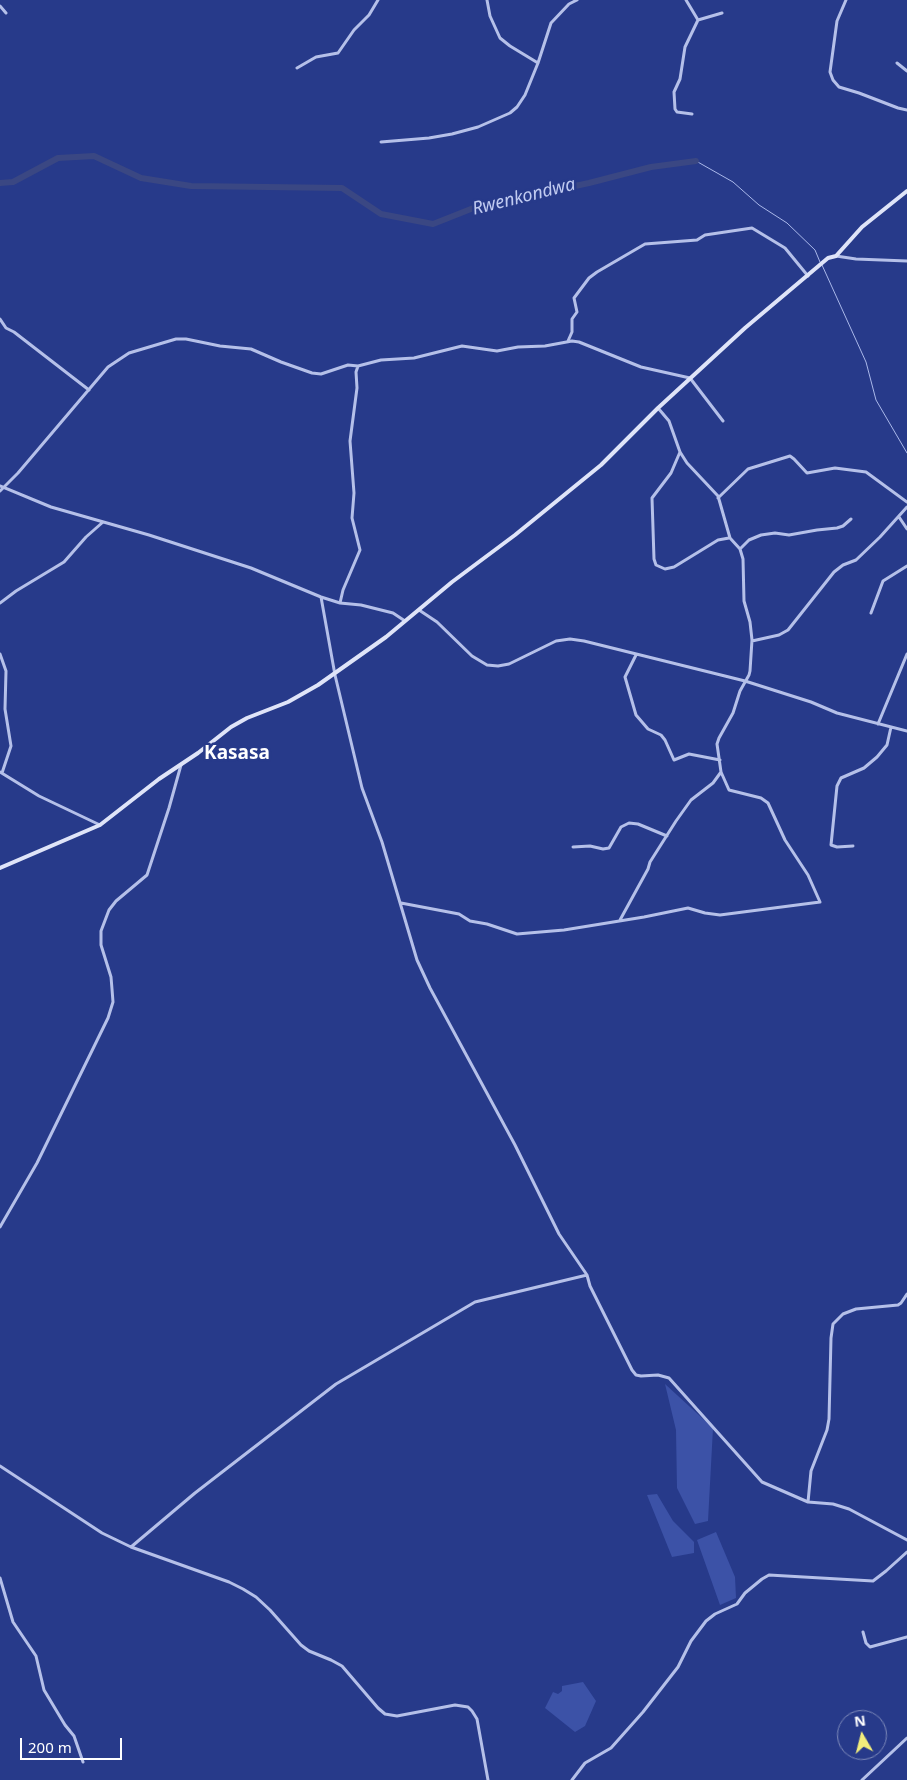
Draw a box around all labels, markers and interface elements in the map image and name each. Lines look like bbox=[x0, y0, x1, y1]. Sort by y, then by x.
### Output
water label: Rwenkondwa bbox=[470, 174, 578, 220]
district label: Kasasa bbox=[204, 743, 270, 765]
north arrow bbox=[837, 1710, 887, 1760]
text: N bbox=[853, 1710, 867, 1731]
scale bar bbox=[22, 1728, 125, 1760]
text: 200 m bbox=[28, 1737, 72, 1757]

